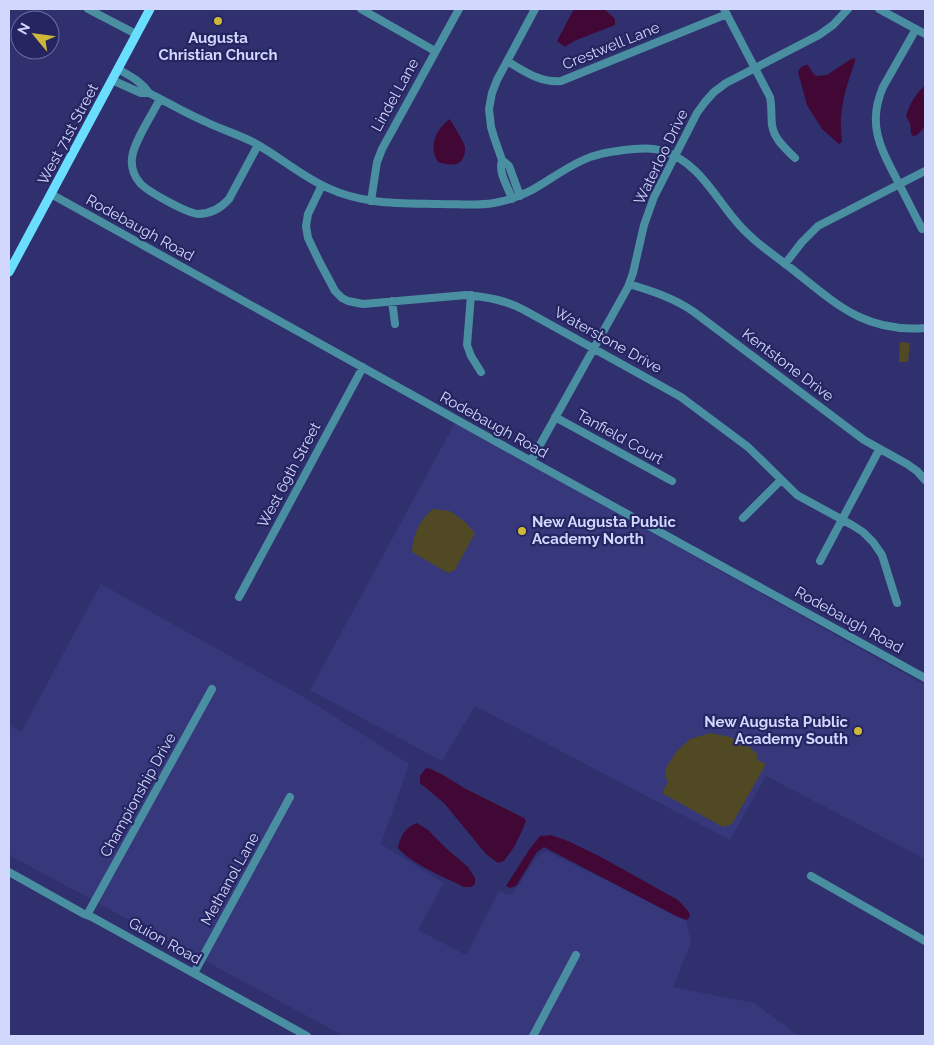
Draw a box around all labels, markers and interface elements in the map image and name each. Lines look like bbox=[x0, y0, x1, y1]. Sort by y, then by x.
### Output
north arrow bbox=[10, 10, 60, 60]
marker: Augusta Christian Church bbox=[212, 15, 224, 27]
street label: Crestwell Lane bbox=[560, 18, 662, 74]
text: N bbox=[14, 20, 33, 37]
place label: Augusta Christian Church bbox=[158, 29, 278, 64]
street label: Lindel Lane bbox=[368, 55, 423, 135]
street label: West 71st Street bbox=[34, 80, 102, 188]
street label: Waterloo Drive bbox=[630, 106, 692, 207]
street label: Rodebaugh Road bbox=[83, 191, 197, 265]
street label: Waterstone Drive bbox=[551, 303, 665, 377]
street label: Kentstone Drive bbox=[739, 325, 837, 405]
street label: Rodebaugh Road bbox=[437, 388, 551, 462]
street label: Tanfield Court bbox=[573, 406, 667, 468]
street label: West 69th Street bbox=[254, 419, 324, 531]
place label: New Augusta Public Academy North bbox=[532, 513, 676, 548]
marker: New Augusta Public Academy North bbox=[516, 525, 528, 537]
street label: Rodebaugh Road bbox=[792, 583, 906, 657]
place label: New Augusta Public Academy South bbox=[704, 713, 849, 748]
marker: New Augusta Public Academy South bbox=[852, 725, 864, 737]
street label: Championship Drive bbox=[96, 730, 180, 860]
street label: Methanol Lane bbox=[197, 829, 263, 929]
street label: Guion Road bbox=[125, 914, 205, 968]

